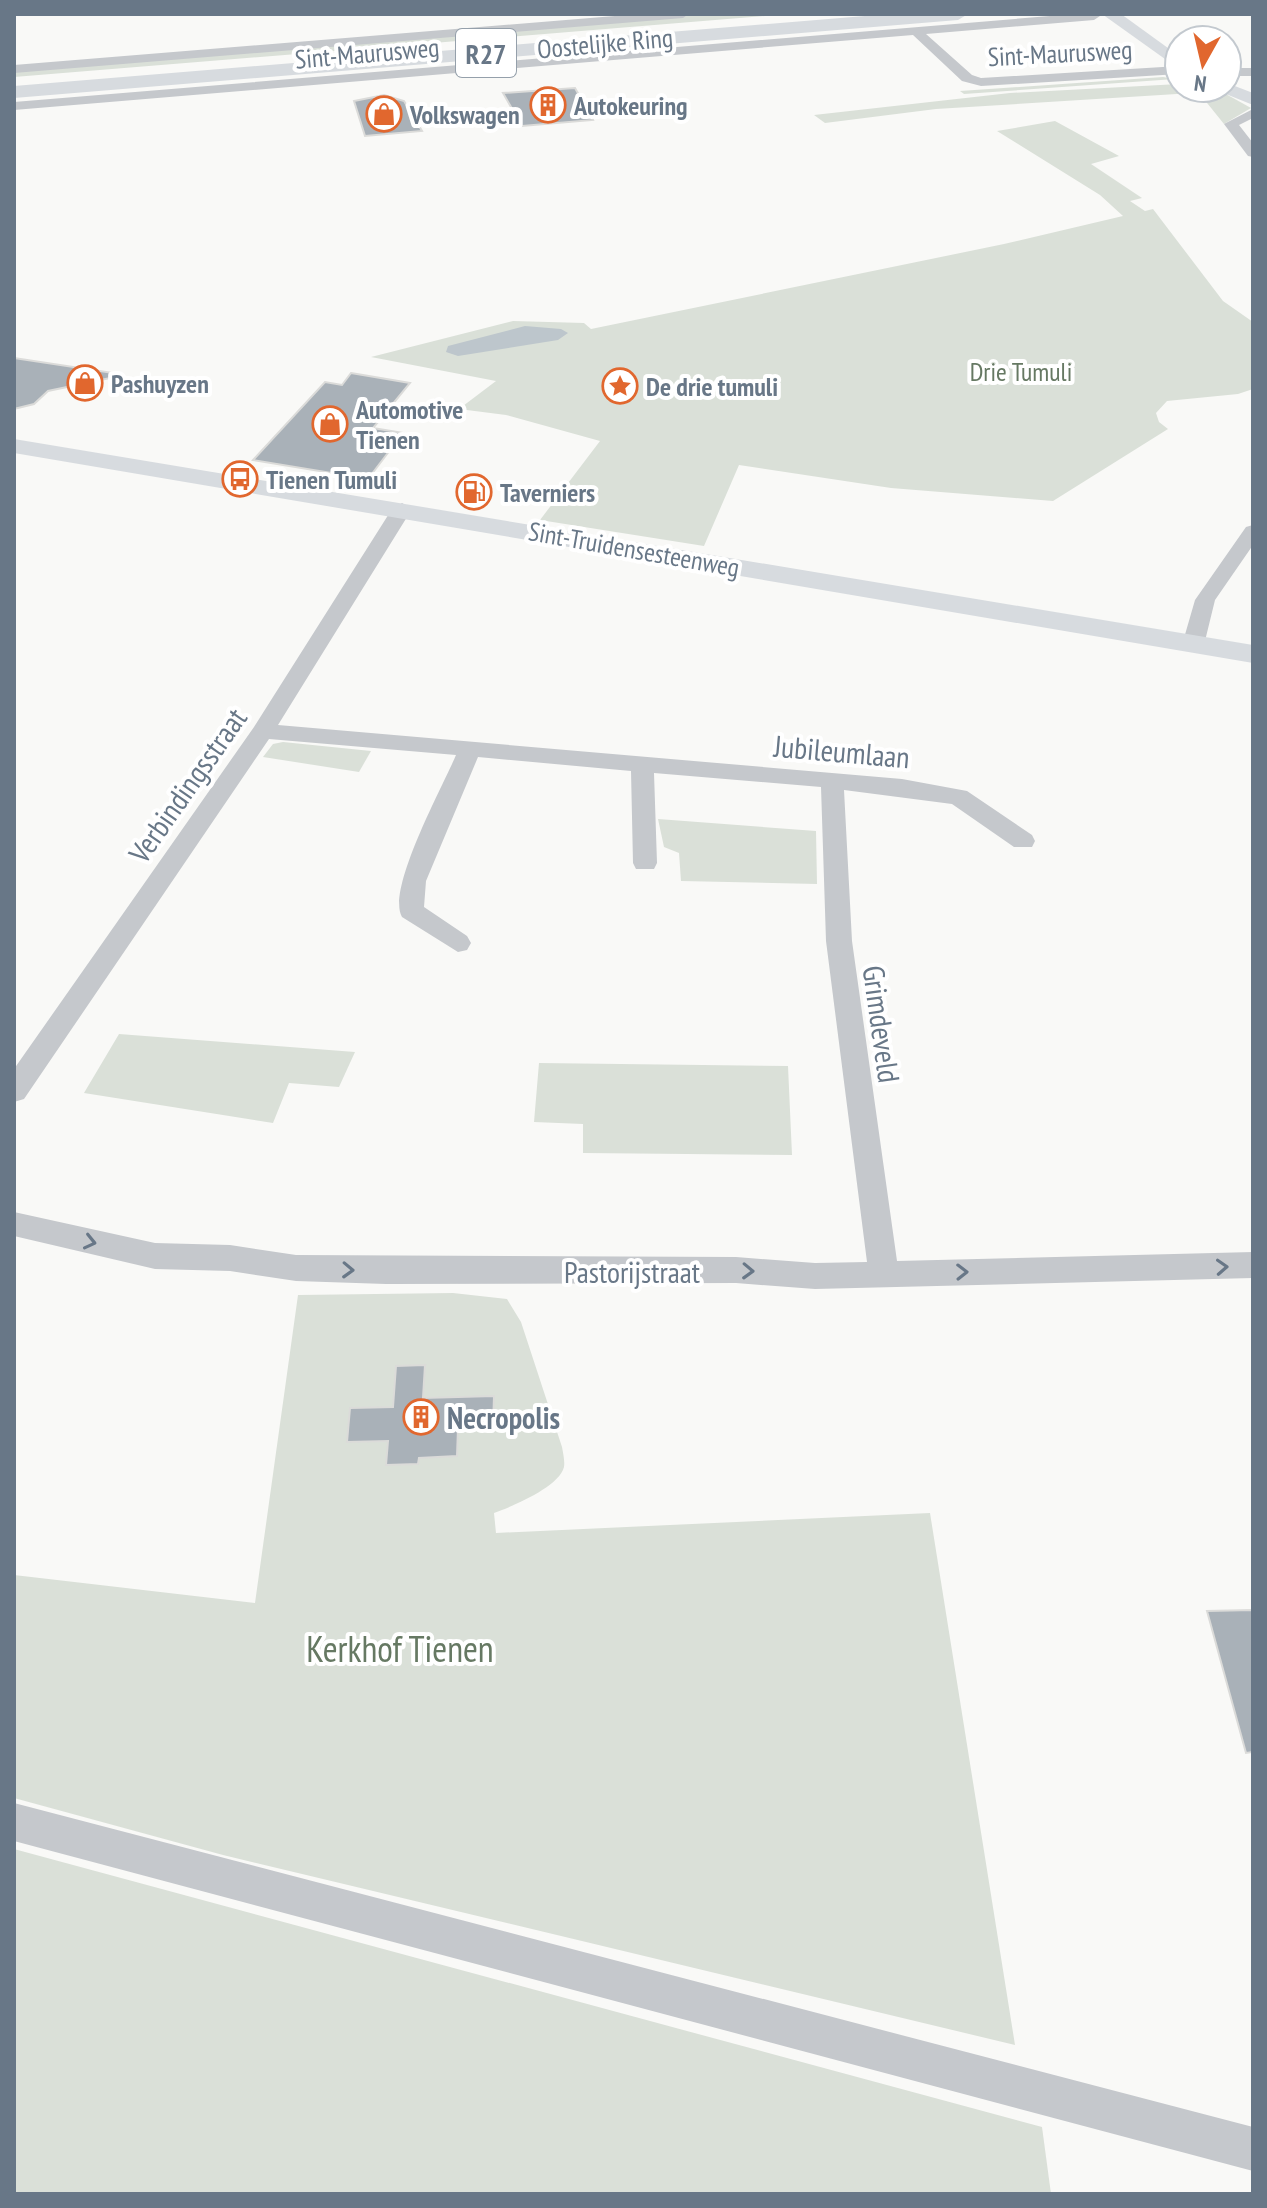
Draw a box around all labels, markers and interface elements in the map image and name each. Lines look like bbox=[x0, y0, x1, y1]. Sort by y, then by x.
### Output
street label: Oostelijke Ring bbox=[536, 21, 674, 65]
north arrow bbox=[1163, 24, 1243, 104]
road number: R27 bbox=[456, 29, 516, 77]
street label: Sint-Maurusweg bbox=[294, 30, 440, 76]
street label: Sint-Maurusweg bbox=[987, 33, 1133, 73]
text: N bbox=[1192, 69, 1208, 98]
building icon: Autokeuring bbox=[529, 86, 567, 124]
place label: Autokeuring bbox=[573, 89, 688, 122]
shop icon: Volkswagen bbox=[365, 95, 403, 133]
place label: Volkswagen bbox=[409, 98, 520, 131]
park label: Drie Tumuli bbox=[970, 355, 1072, 388]
shop icon: Pashuyzen bbox=[66, 364, 104, 402]
place label: Pashuyzen bbox=[111, 367, 209, 400]
place icon: De drie tumuli bbox=[601, 367, 639, 405]
place label: De drie tumuli bbox=[646, 370, 778, 403]
place label: Automotive Tienen bbox=[355, 393, 463, 456]
shop icon: Automotive Tienen bbox=[311, 405, 349, 443]
bus stop icon: Tienen Tumuli bbox=[221, 460, 259, 498]
place label: Tienen Tumuli bbox=[266, 463, 397, 496]
fuel station icon: Taverniers bbox=[455, 473, 493, 511]
place label: Taverniers bbox=[500, 476, 595, 509]
street label: Sint-Truidensesteenweg bbox=[526, 514, 742, 584]
street label: Verbindingsstraat bbox=[119, 699, 255, 871]
street label: Jubileumlaan bbox=[772, 726, 911, 776]
street label: Grimdeveld bbox=[854, 963, 910, 1085]
one-way arrow bbox=[83, 1233, 96, 1250]
street label: Pastorijstraat bbox=[564, 1252, 701, 1291]
one-way arrow bbox=[1216, 1259, 1229, 1276]
one-way arrow bbox=[342, 1261, 355, 1278]
one-way arrow bbox=[742, 1262, 755, 1279]
one-way arrow bbox=[956, 1264, 969, 1281]
building icon: Necropolis bbox=[402, 1398, 440, 1436]
place label: Necropolis bbox=[447, 1398, 560, 1437]
park label: Kerkhof Tienen bbox=[306, 1625, 494, 1672]

